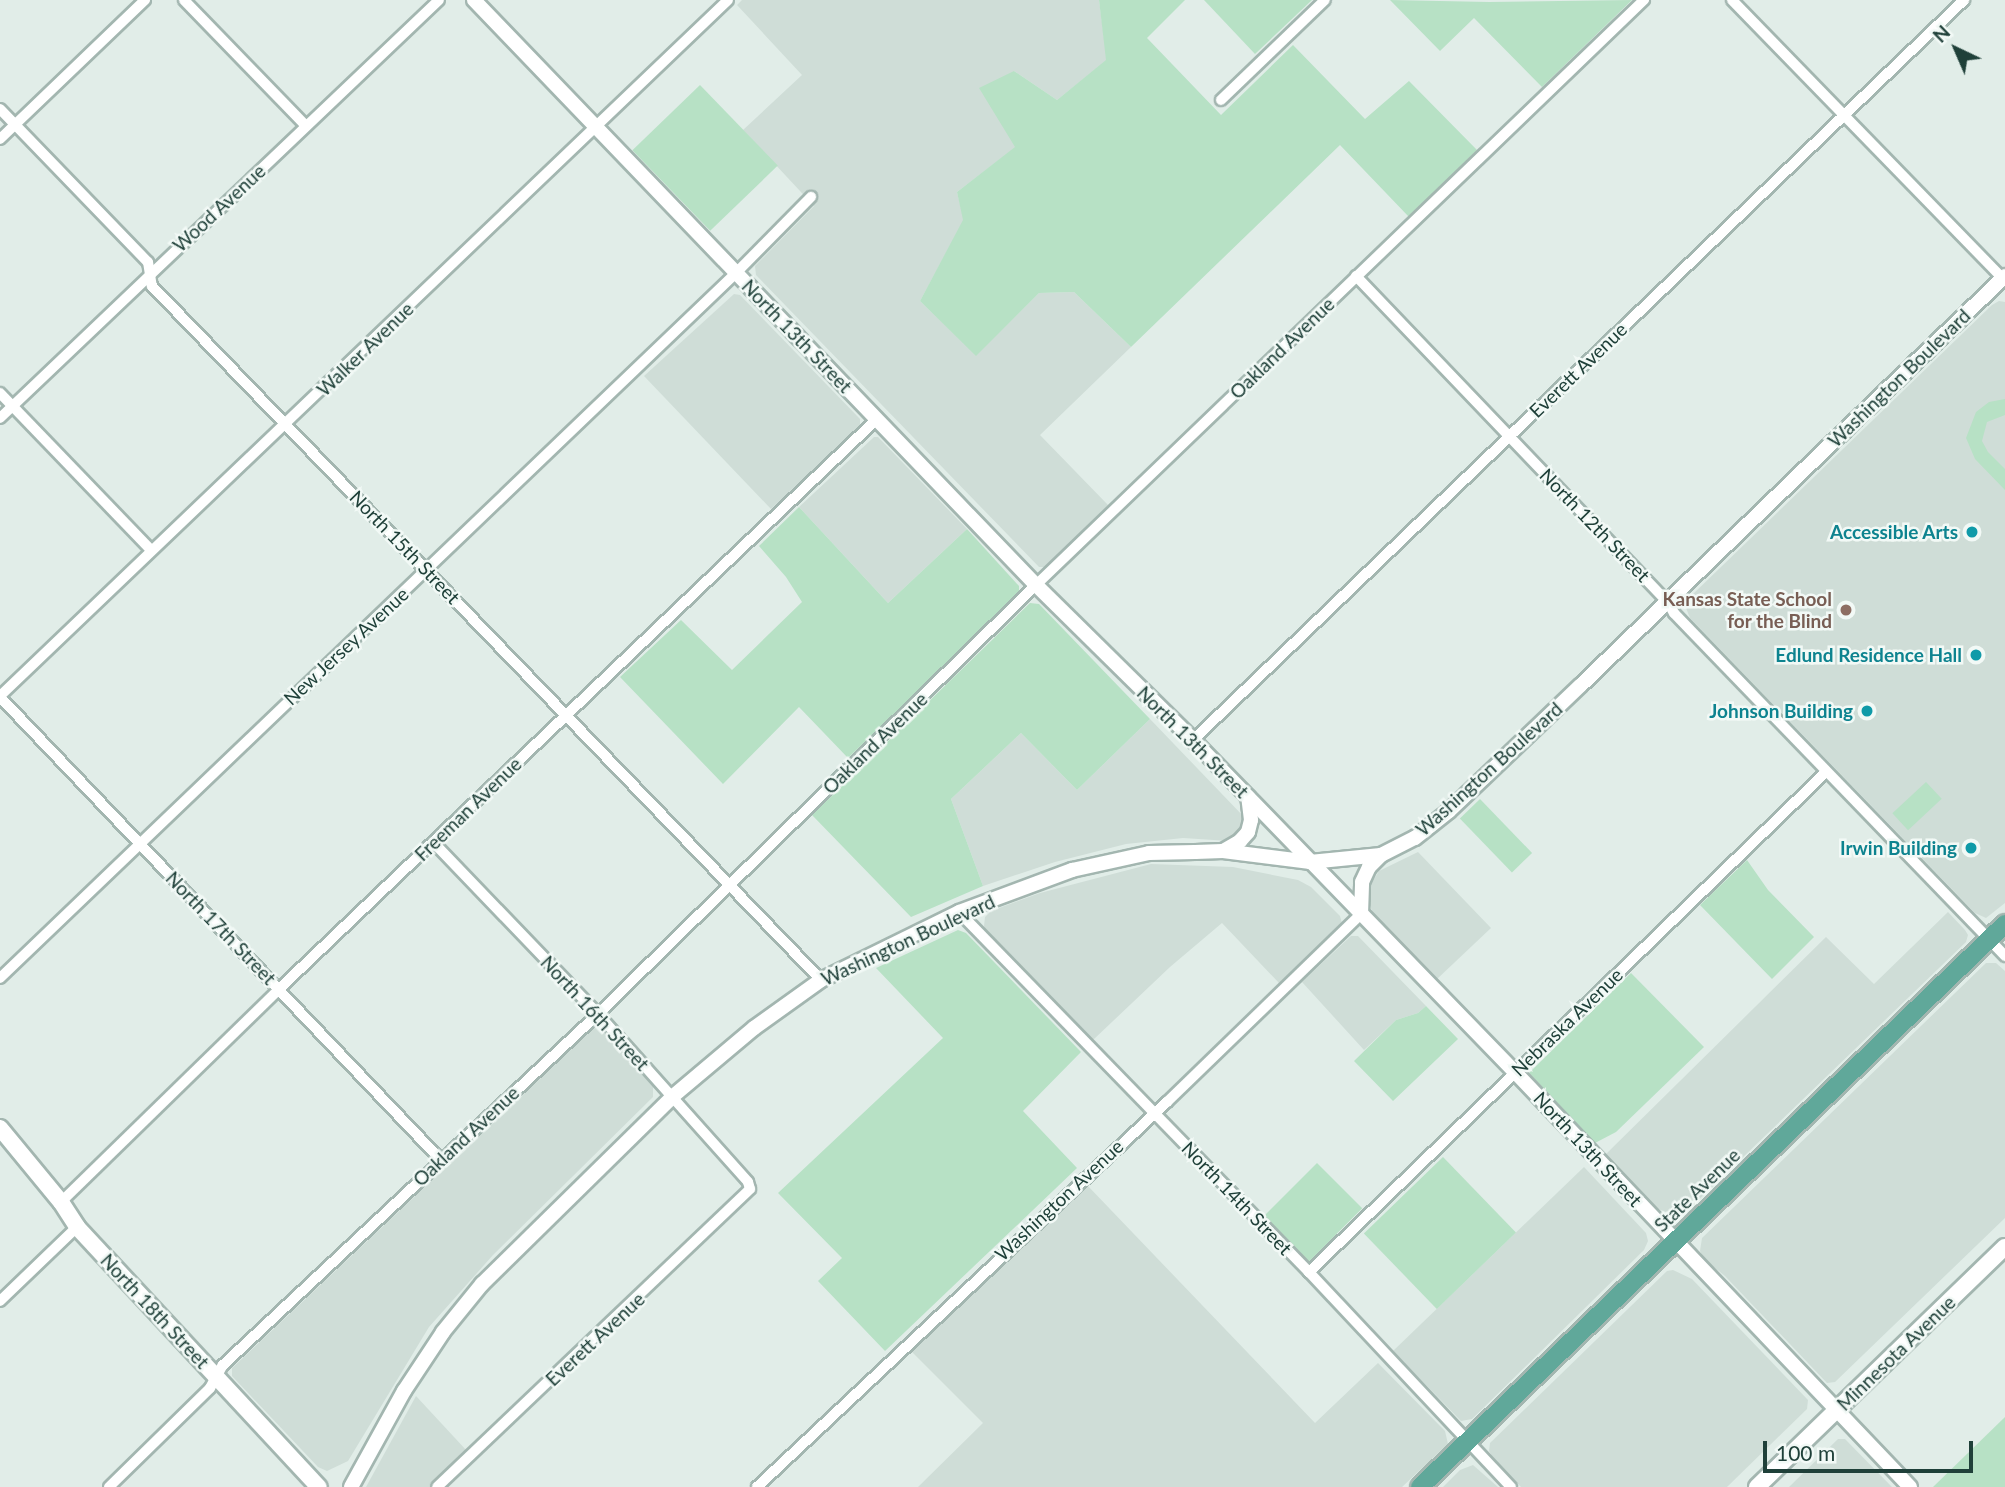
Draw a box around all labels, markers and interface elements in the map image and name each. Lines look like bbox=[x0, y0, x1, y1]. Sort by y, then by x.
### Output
north arrow bbox=[1921, 14, 1991, 84]
text: N bbox=[1928, 20, 1954, 47]
street label: Wood Avenue bbox=[168, 159, 270, 257]
street label: North 13th Street bbox=[737, 275, 857, 397]
street label: Oakland Avenue bbox=[1225, 292, 1339, 404]
street label: Walker Avenue bbox=[312, 297, 418, 401]
street label: Washington Boulevard bbox=[1823, 304, 1975, 452]
street label: Everett Avenue bbox=[1524, 318, 1632, 422]
street label: North 12th Street bbox=[1535, 464, 1655, 586]
street label: North 15th Street bbox=[345, 486, 465, 608]
place label: Accessible Arts bbox=[1829, 521, 1958, 543]
marker: Accessible Arts bbox=[1964, 524, 1980, 540]
street label: New Jersey Avenue bbox=[278, 582, 414, 710]
place label: Kansas State School for the Blind bbox=[1663, 588, 1832, 632]
marker: Kansas State School for the Blind bbox=[1838, 602, 1854, 618]
place label: Edlund Residence Hall bbox=[1775, 644, 1962, 666]
marker: Edlund Residence Hall bbox=[1968, 647, 1984, 663]
street label: North 13th Street bbox=[1132, 681, 1254, 803]
street label: Oakland Avenue bbox=[818, 687, 932, 799]
street label: Washington Boulevard bbox=[1411, 697, 1567, 841]
place label: Johnson Building bbox=[1709, 700, 1853, 722]
marker: Johnson Building bbox=[1859, 703, 1875, 719]
street label: Freeman Avenue bbox=[410, 752, 526, 866]
place label: Irwin Building bbox=[1840, 837, 1957, 859]
marker: Irwin Building bbox=[1963, 840, 1979, 856]
street label: North 17th Street bbox=[161, 867, 281, 989]
street label: Washington Boulevard bbox=[818, 890, 998, 990]
street label: North 16th Street bbox=[536, 951, 654, 1075]
street label: Nebraska Avenue bbox=[1507, 963, 1627, 1081]
street label: Oakland Avenue bbox=[408, 1081, 524, 1191]
street label: North 13th Street bbox=[1529, 1087, 1647, 1211]
street label: Washington Avenue bbox=[990, 1134, 1128, 1266]
street label: North 14th Street bbox=[1177, 1137, 1297, 1259]
street label: State Avenue bbox=[1649, 1143, 1745, 1237]
street label: North 18th Street bbox=[96, 1249, 214, 1373]
street label: Everett Avenue bbox=[541, 1287, 649, 1391]
street label: Minnesota Avenue bbox=[1832, 1291, 1960, 1415]
scale bar bbox=[1767, 1428, 1977, 1472]
text: 100 m bbox=[1776, 1440, 1835, 1465]

